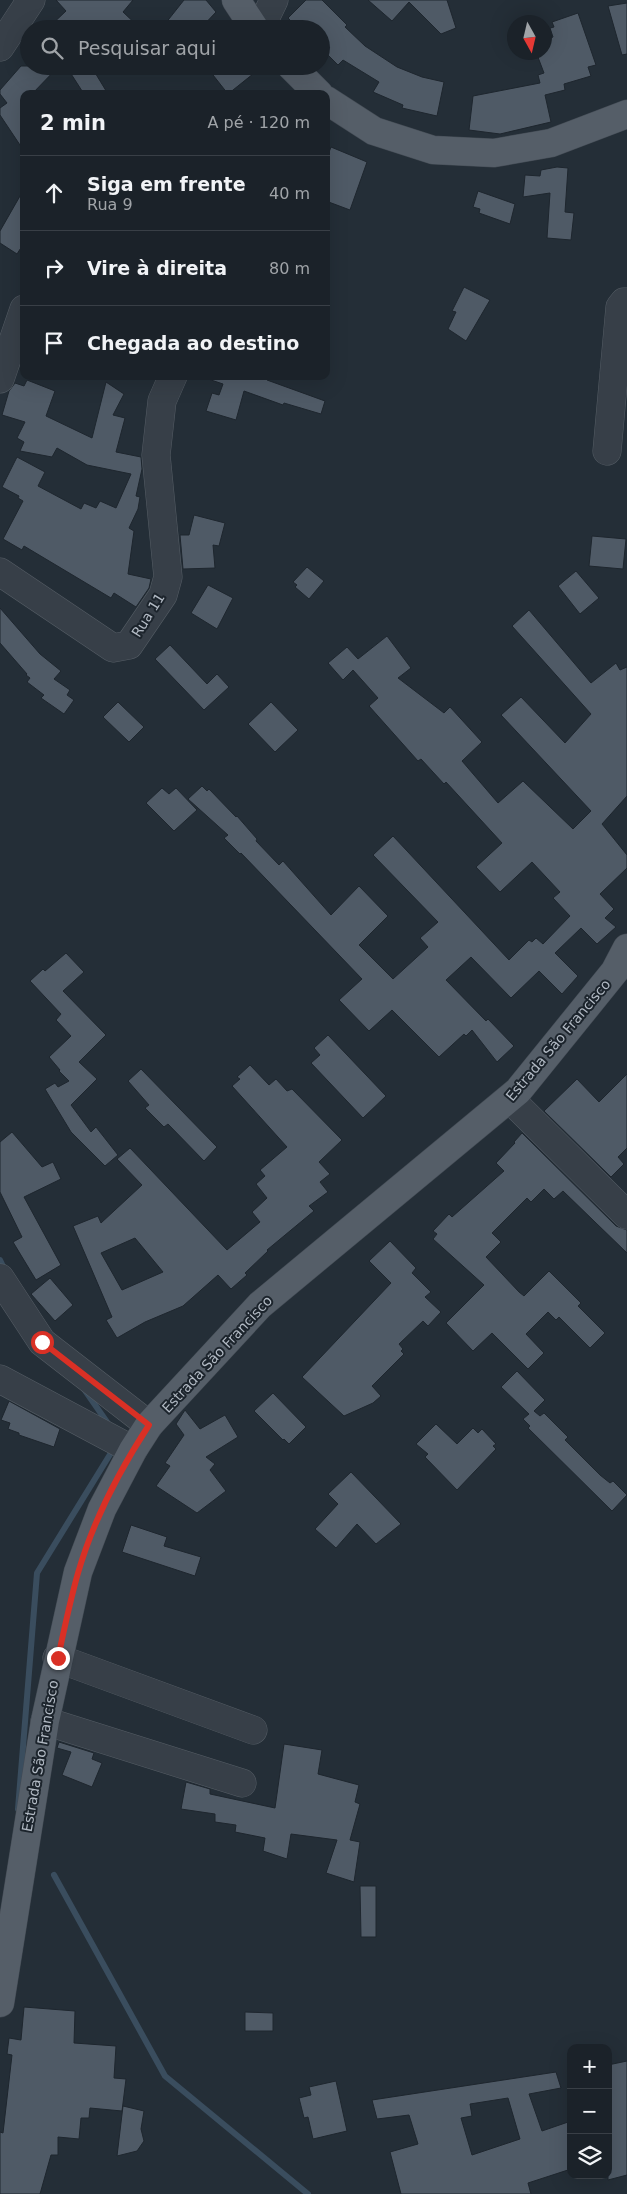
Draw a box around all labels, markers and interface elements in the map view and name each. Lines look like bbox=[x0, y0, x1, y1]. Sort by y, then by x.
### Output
north arrow bbox=[507, 15, 552, 60]
search box bbox=[20, 20, 330, 75]
icon: search bbox=[38, 34, 66, 62]
text: Pesquisar aqui bbox=[78, 37, 216, 59]
text: 2 min bbox=[40, 111, 106, 135]
text: A pé · 120 m bbox=[208, 113, 310, 132]
text: Siga em frente bbox=[87, 173, 246, 195]
icon: ahead bbox=[40, 179, 68, 207]
text: 40 m bbox=[269, 184, 310, 203]
text: Rua 9 bbox=[87, 195, 133, 214]
icon: right bbox=[40, 254, 68, 282]
text: Vire à direita bbox=[87, 257, 227, 279]
text: 80 m bbox=[269, 259, 310, 278]
icon: arrive bbox=[40, 329, 68, 357]
text: Chegada ao destino bbox=[87, 332, 299, 354]
street label: Rua 11 bbox=[128, 590, 168, 640]
street label: Estrada São Francisco bbox=[502, 976, 614, 1104]
street label: Estrada São Francisco bbox=[159, 1292, 275, 1416]
route start bbox=[31, 1331, 54, 1354]
route end bbox=[47, 1647, 70, 1670]
street label: Estrada São Francisco bbox=[19, 1679, 61, 1833]
map controls bbox=[567, 2044, 612, 2179]
button: + bbox=[567, 2044, 612, 2089]
button: − bbox=[567, 2089, 612, 2134]
button: layers bbox=[567, 2134, 612, 2179]

